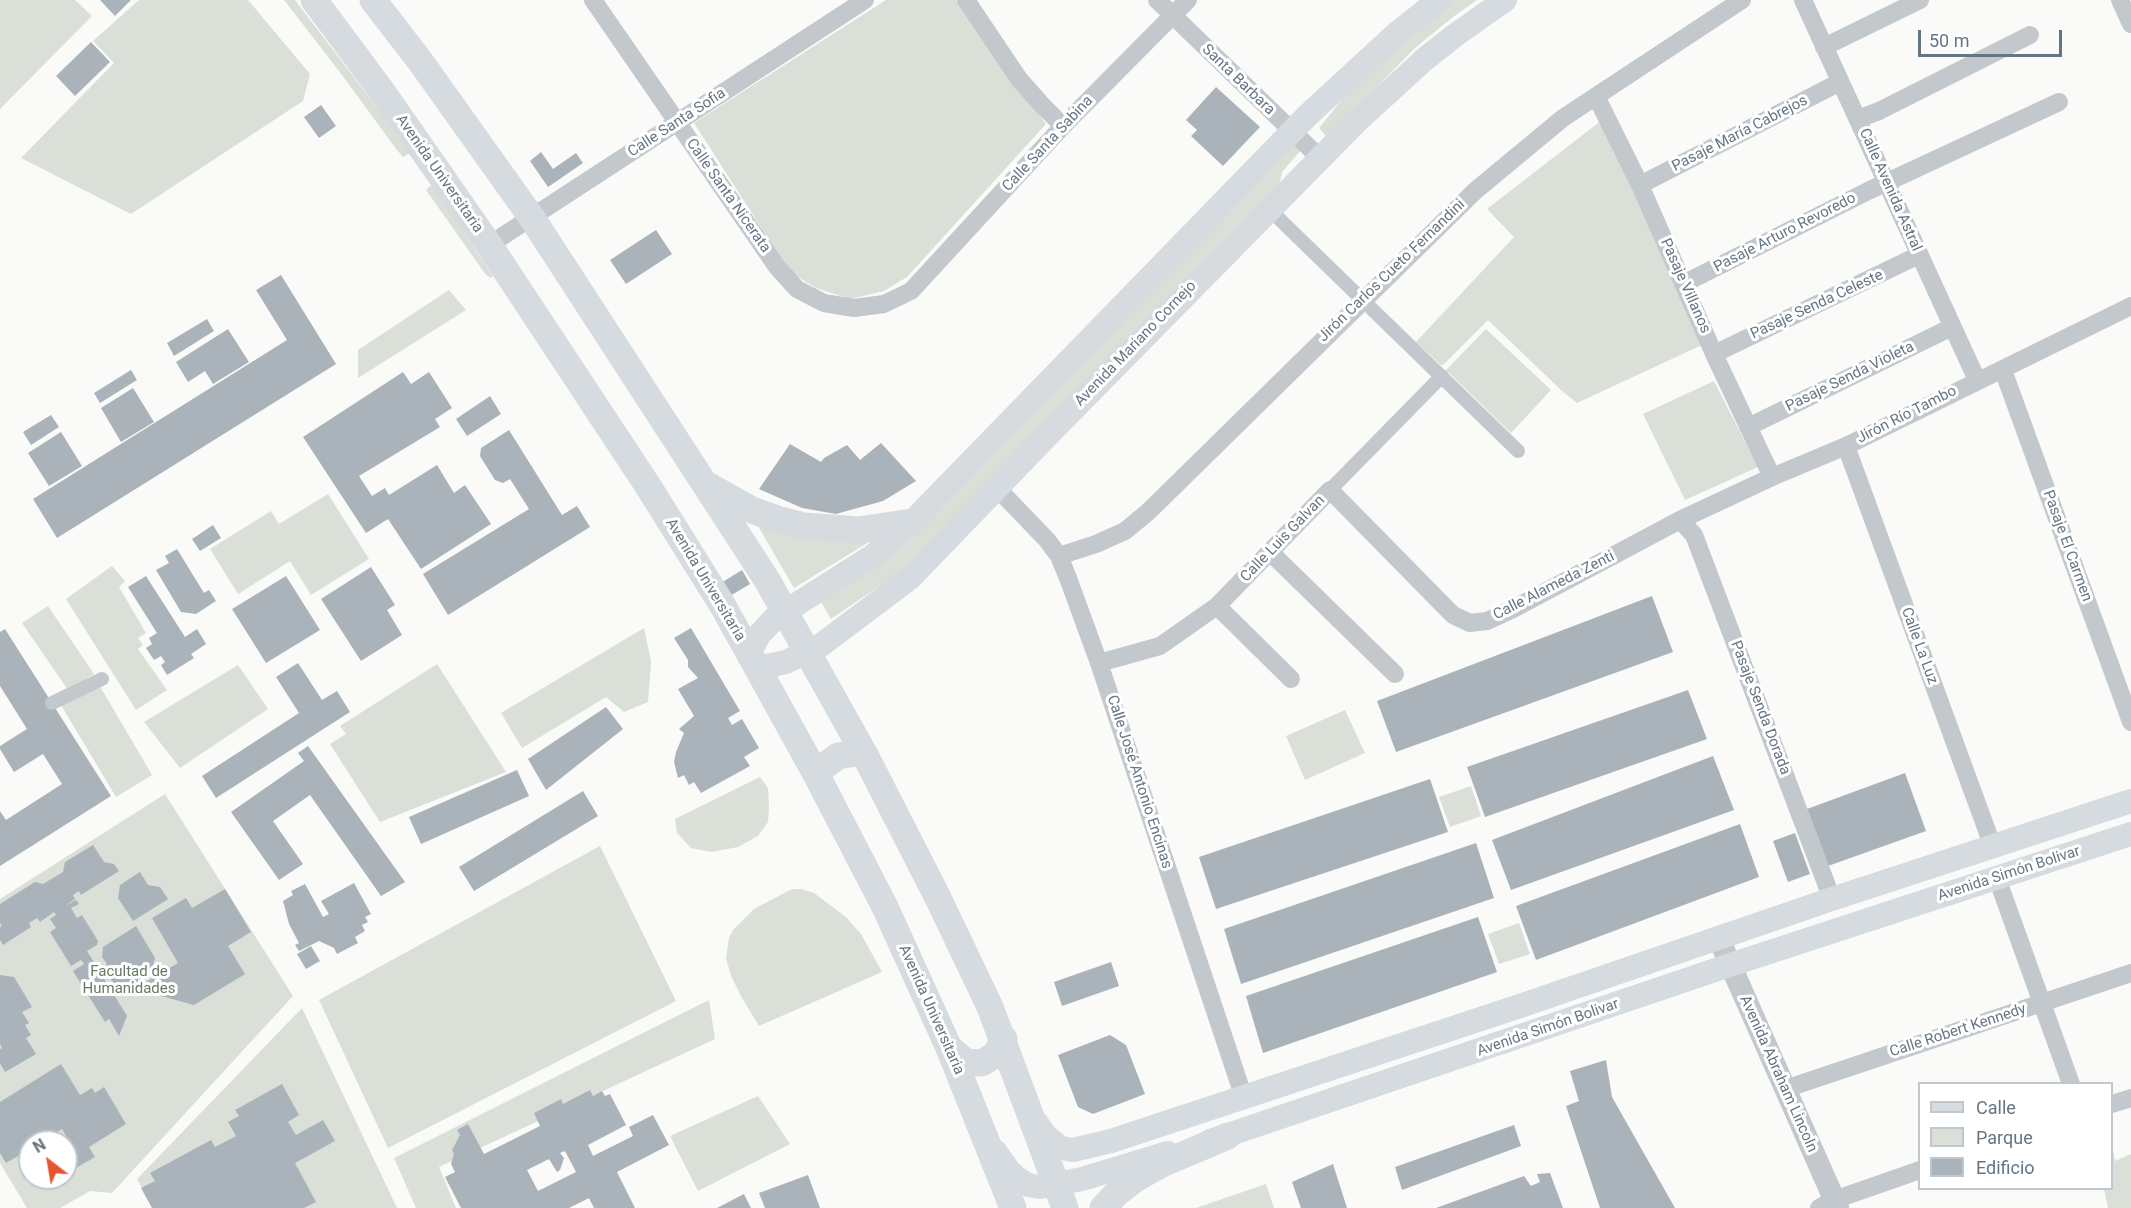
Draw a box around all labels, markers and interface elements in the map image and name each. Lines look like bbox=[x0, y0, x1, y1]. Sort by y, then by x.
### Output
scale bar bbox=[1921, 18, 2065, 56]
text: 50 m bbox=[1929, 30, 1969, 51]
street label: Santa Barbara bbox=[1198, 41, 1278, 119]
street label: Calle Santa Sofia bbox=[625, 85, 729, 161]
street label: Calle Santa Sabina bbox=[999, 92, 1097, 196]
street label: Pasaje María Cabrejos bbox=[1669, 92, 1811, 176]
street label: Avenida Universitaria bbox=[391, 111, 487, 237]
street label: Calle Avenida Astral bbox=[1855, 126, 1925, 254]
street label: Calle Santa Nicerata bbox=[682, 135, 774, 257]
street label: Pasaje Arturo Revoredo bbox=[1711, 189, 1859, 277]
street label: Jirón Carlos Cueto Fernandini bbox=[1315, 196, 1469, 346]
street label: Pasaje Villanos bbox=[1656, 236, 1714, 336]
street label: Pasaje Senda Celeste bbox=[1748, 266, 1886, 344]
street label: Avenida Mariano Cornejo bbox=[1071, 278, 1201, 410]
street label: Pasaje Senda Violeta bbox=[1783, 338, 1917, 416]
street label: Jirón Río Tambo bbox=[1854, 382, 1960, 448]
street label: Pasaje El Carmen bbox=[2039, 488, 2095, 604]
street label: Calle Luis Galvan bbox=[1237, 492, 1329, 586]
street label: Avenida Universitaria bbox=[661, 515, 749, 645]
street label: Calle Alameda Zenti bbox=[1490, 548, 1618, 624]
street label: Calle La Luz bbox=[1897, 605, 1941, 687]
street label: Pasaje Senda Dorada bbox=[1726, 638, 1794, 778]
street label: Calle José Antonio Encinas bbox=[1102, 693, 1176, 871]
street label: Avenida Simón Bolivar bbox=[1936, 842, 2082, 906]
street label: Avenida Universitaria bbox=[894, 942, 968, 1078]
park label: Facultad de Humanidades bbox=[83, 963, 175, 998]
street label: Avenida Abraham Lincoln bbox=[1735, 993, 1821, 1155]
street label: Avenida Simón Bolivar bbox=[1475, 995, 1621, 1061]
street label: Calle Robert Kennedy bbox=[1888, 1000, 2028, 1062]
legend bbox=[1918, 1082, 2113, 1190]
text: Calle bbox=[1976, 1097, 2016, 1118]
text: Parque bbox=[1976, 1127, 2033, 1148]
north arrow bbox=[18, 1130, 78, 1190]
text: N bbox=[30, 1135, 49, 1157]
text: Edificio bbox=[1976, 1157, 2035, 1178]

